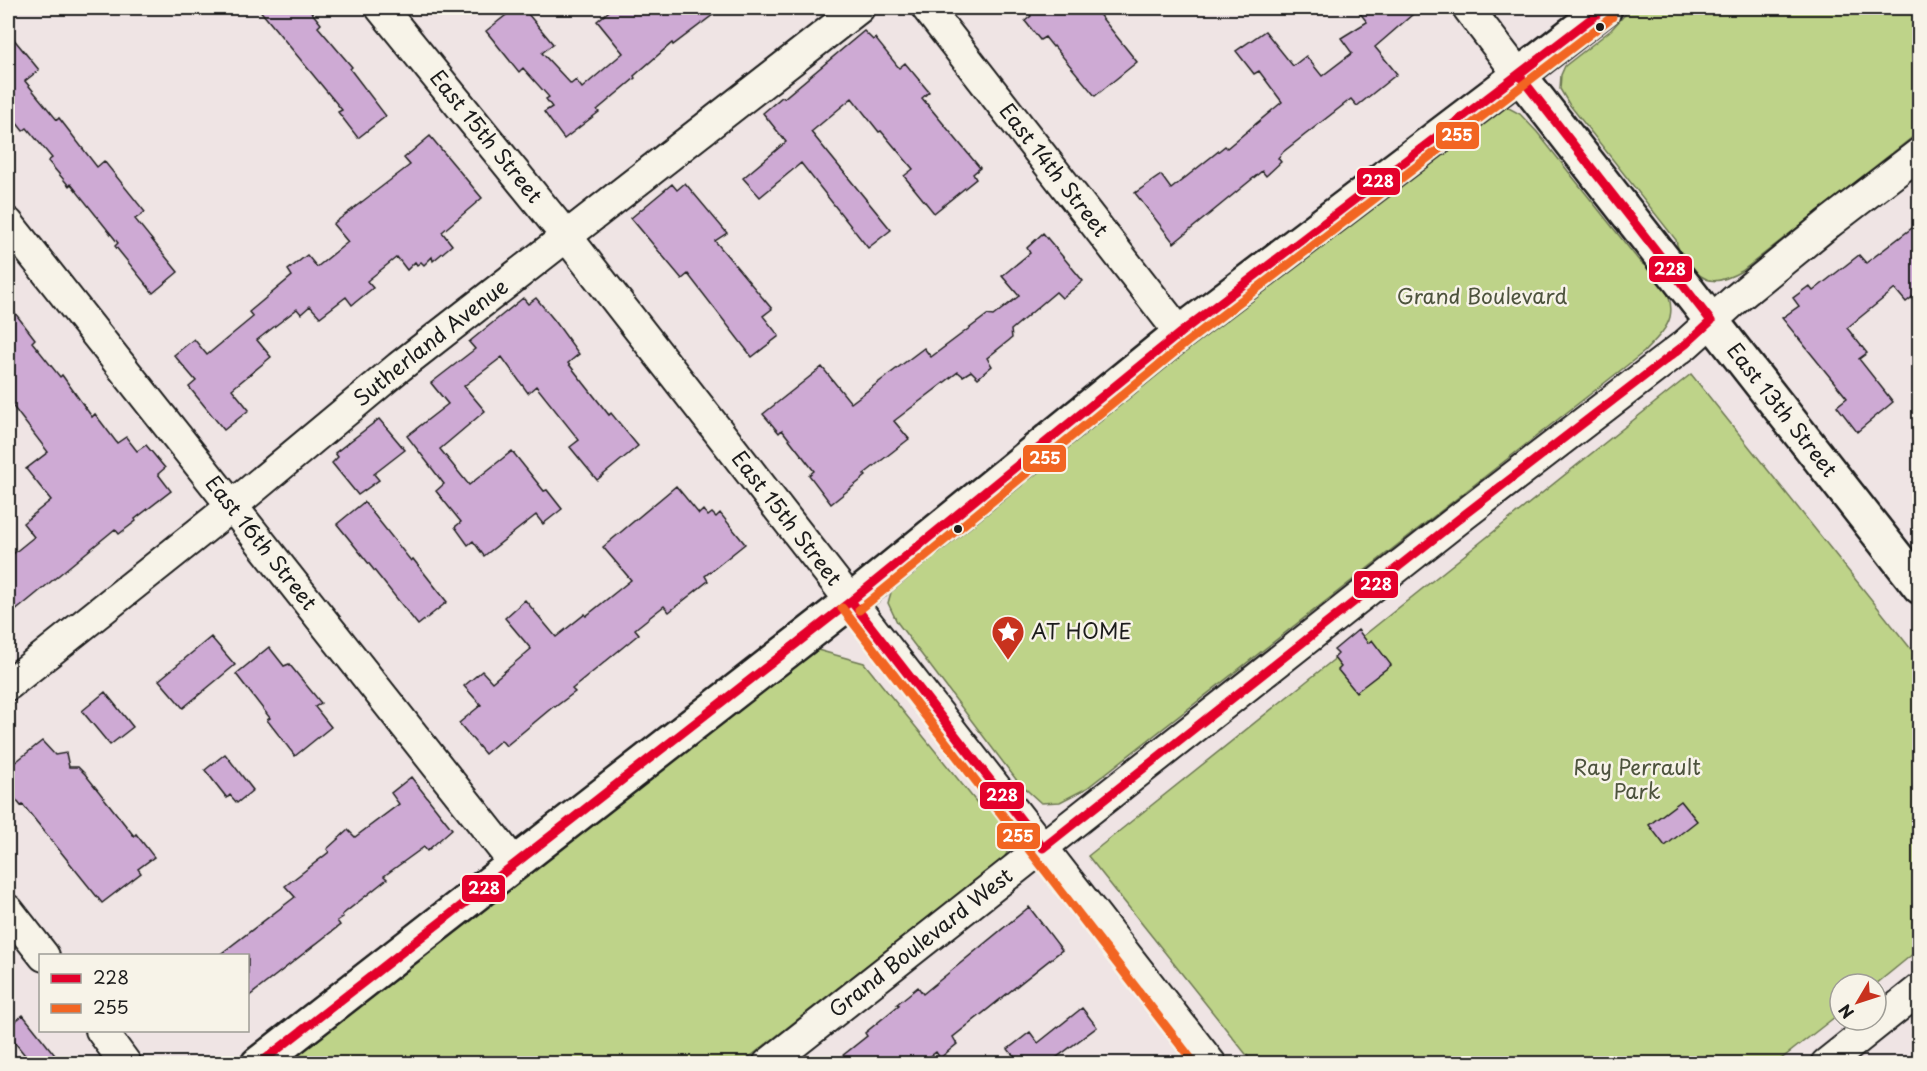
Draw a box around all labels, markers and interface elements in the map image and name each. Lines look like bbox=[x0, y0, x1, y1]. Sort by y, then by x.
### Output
unlabelled marker bbox=[1594, 21, 1606, 33]
street label: East 15th Street bbox=[423, 62, 551, 209]
street label: East 14th Street bbox=[993, 96, 1118, 243]
line badge: 255 bbox=[1435, 121, 1480, 150]
text: 255 bbox=[1441, 122, 1473, 146]
line badge: 228 bbox=[1356, 167, 1401, 196]
text: 228 bbox=[1362, 168, 1394, 192]
line badge: 228 bbox=[1648, 255, 1693, 283]
text: 228 bbox=[1654, 256, 1686, 280]
street label: Sutherland Avenue bbox=[345, 270, 514, 413]
park label: Grand Boulevard bbox=[1397, 279, 1568, 311]
street label: East 13th Street bbox=[1720, 335, 1846, 483]
street label: East 15th Street bbox=[725, 443, 851, 592]
line badge: 255 bbox=[1022, 444, 1067, 473]
text: 255 bbox=[1029, 445, 1061, 469]
street label: East 16th Street bbox=[199, 468, 326, 616]
unlabelled marker bbox=[952, 523, 964, 535]
line badge: 228 bbox=[1353, 570, 1399, 599]
text: 228 bbox=[1360, 571, 1392, 595]
place icon: AT HOME bbox=[990, 614, 1026, 661]
place label: AT HOME bbox=[1031, 614, 1132, 646]
park label: Ray Perrault Park bbox=[1573, 750, 1701, 806]
line badge: 228 bbox=[979, 781, 1025, 810]
text: 228 bbox=[986, 782, 1018, 806]
line badge: 255 bbox=[996, 822, 1041, 850]
text: 255 bbox=[1002, 823, 1034, 847]
street label: Grand Boulevard West bbox=[821, 859, 1019, 1024]
line badge: 228 bbox=[461, 874, 506, 903]
text: 228 bbox=[468, 875, 500, 899]
legend bbox=[39, 954, 249, 1032]
text: 228 bbox=[93, 963, 129, 990]
north arrow bbox=[1828, 972, 1888, 1032]
text: 255 bbox=[93, 993, 128, 1020]
text: N bbox=[1832, 1000, 1859, 1025]

